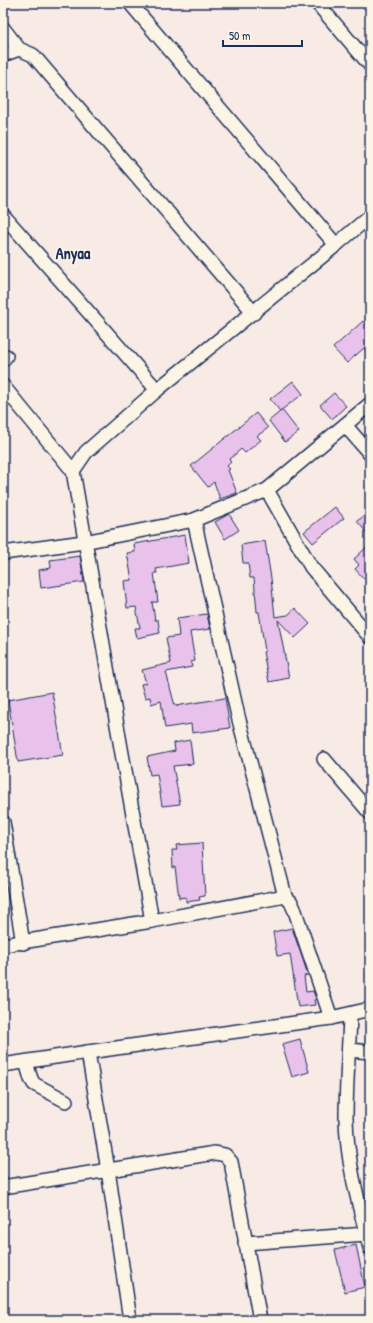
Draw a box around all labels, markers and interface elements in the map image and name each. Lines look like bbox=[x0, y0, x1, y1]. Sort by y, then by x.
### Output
scale bar bbox=[223, 22, 302, 48]
text: 50 m bbox=[229, 27, 250, 44]
district label: Anyaa bbox=[56, 242, 91, 265]

